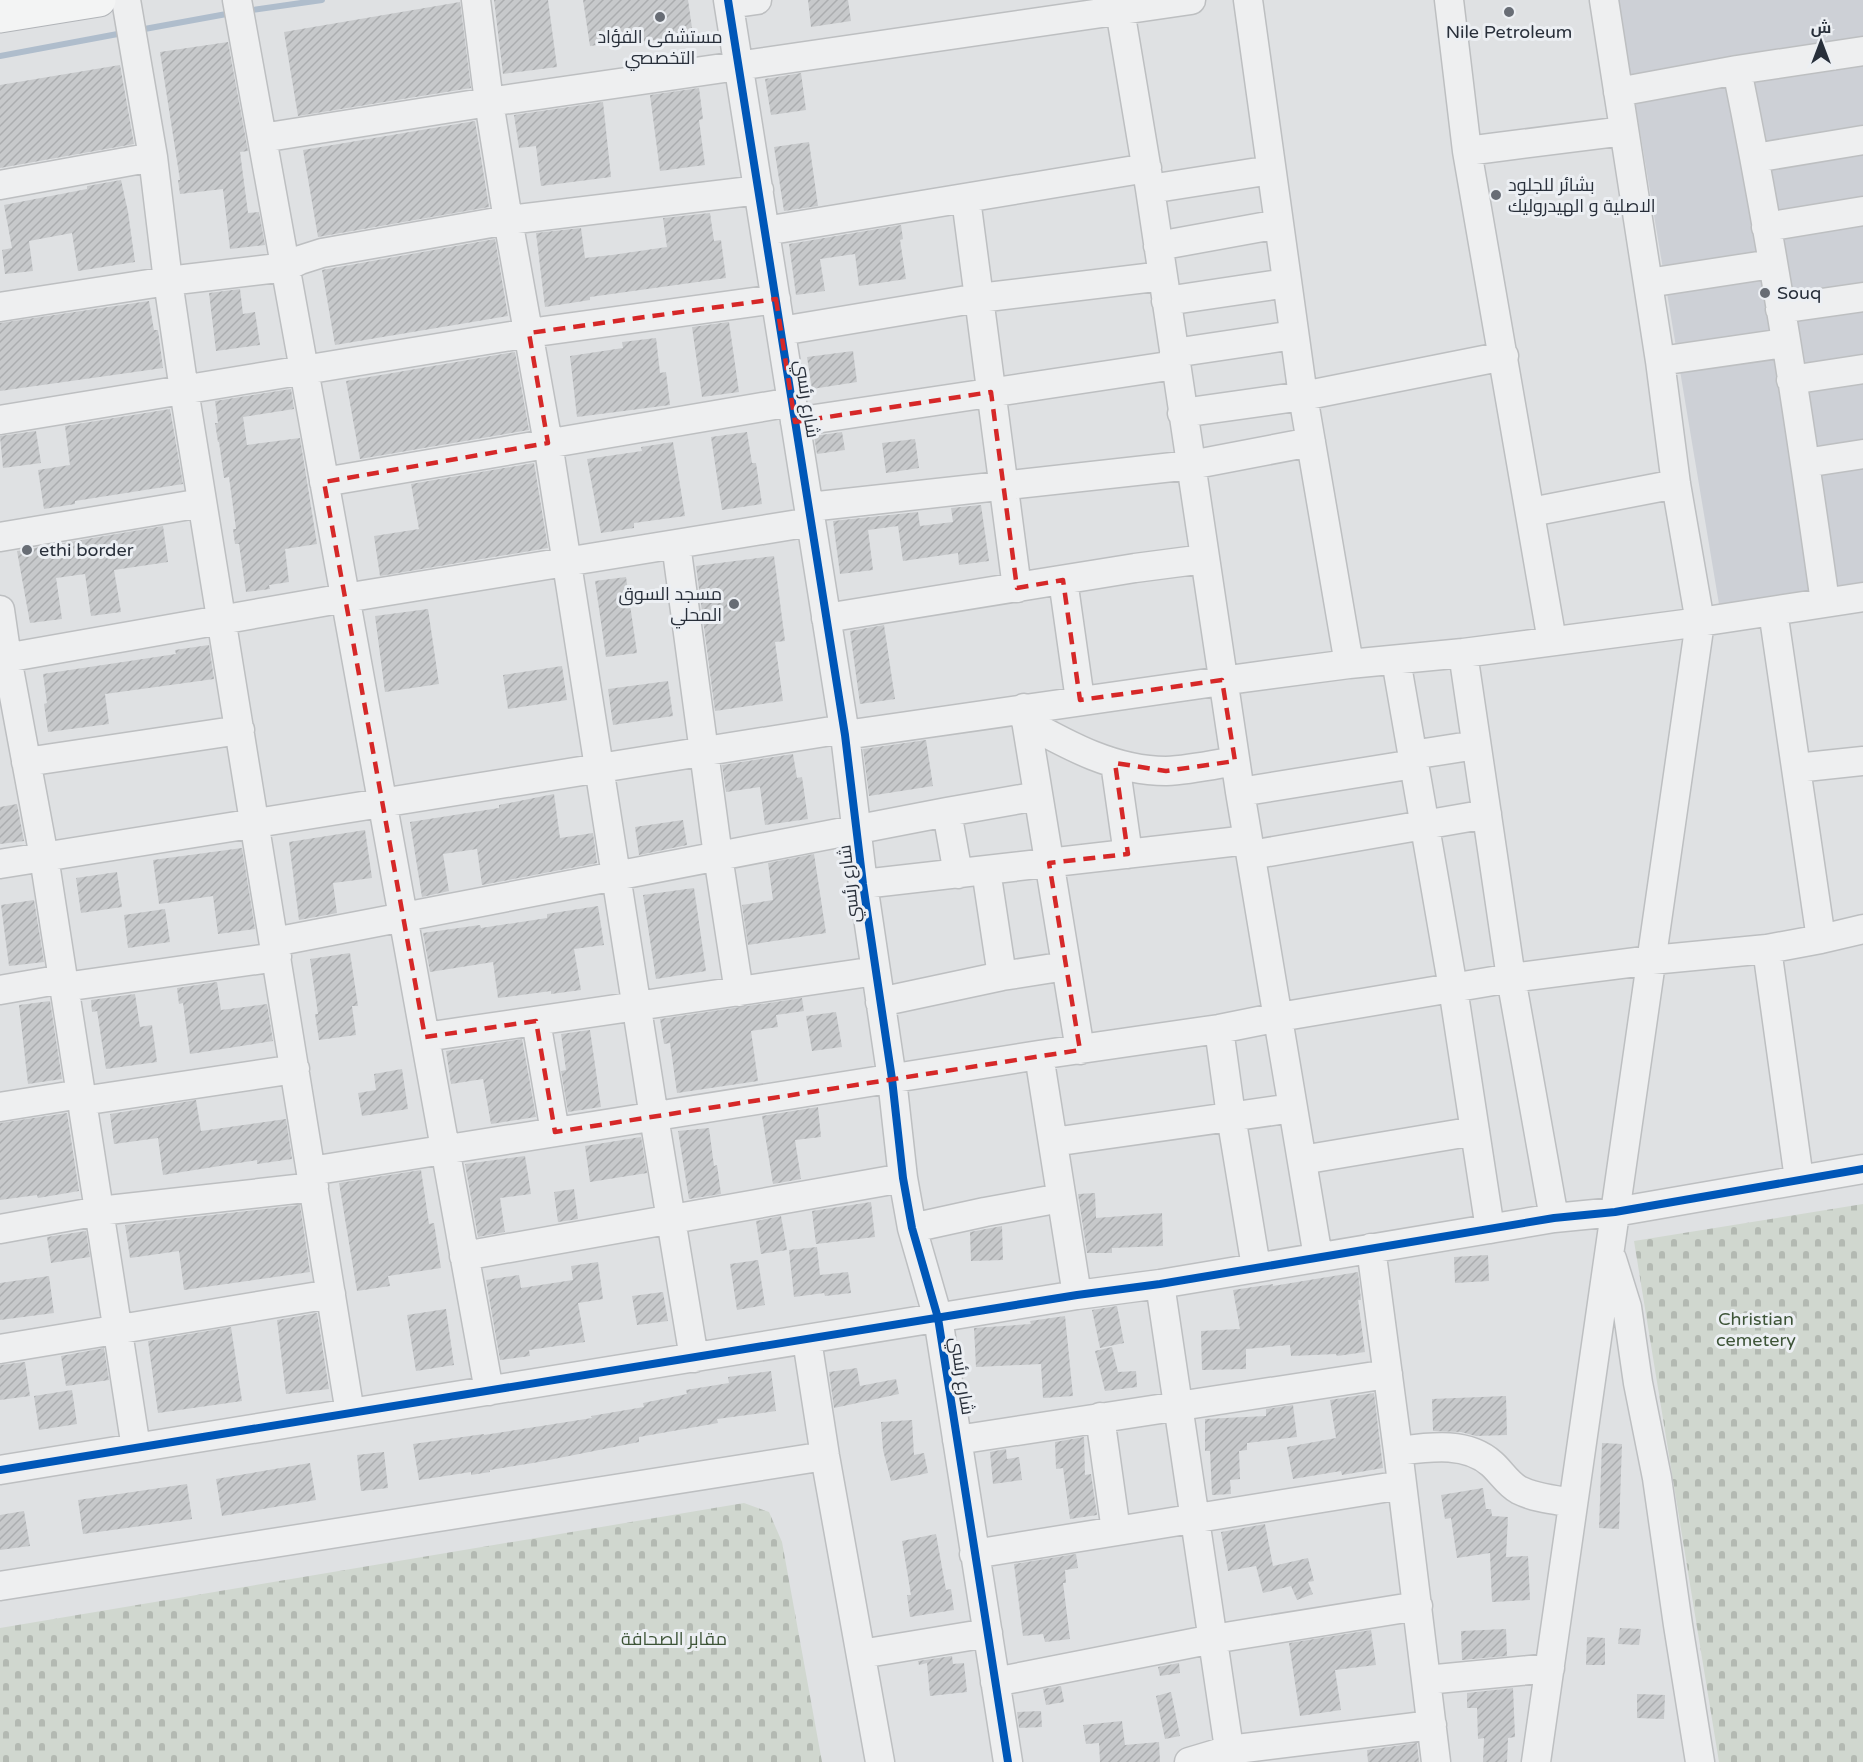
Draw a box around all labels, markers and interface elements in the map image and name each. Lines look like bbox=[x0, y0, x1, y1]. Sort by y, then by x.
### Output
marker: Nile Petroleum bbox=[1502, 5, 1516, 19]
marker: مستشفى الفؤاد التخصصي bbox=[653, 10, 667, 24]
north arrow bbox=[1791, 12, 1851, 72]
text: ش bbox=[1811, 18, 1831, 38]
place label: Nile Petroleum bbox=[1446, 21, 1572, 43]
place label: مستشفى الفؤاد التخصصي bbox=[597, 26, 723, 71]
place label: بشائر للجلود الاصلية و الهيدروليك bbox=[1508, 174, 1656, 217]
marker: بشائر للجلود الاصلية و الهيدروليك bbox=[1489, 188, 1503, 202]
place label: Souq bbox=[1777, 282, 1821, 304]
marker: Souq bbox=[1758, 286, 1772, 300]
street label: شارع رئسي bbox=[788, 358, 824, 440]
place label: ethi border bbox=[39, 539, 134, 561]
marker: ethi border bbox=[20, 543, 34, 557]
place label: مسجد السوق المحلي bbox=[619, 583, 722, 629]
marker: مسجد السوق المحلي bbox=[727, 597, 741, 611]
street label: شارع رئسي bbox=[833, 843, 867, 924]
park label: Christian cemetery bbox=[1716, 1308, 1796, 1351]
street label: شارع رئسي bbox=[943, 1335, 979, 1417]
park label: مقابر الصحافة bbox=[621, 1628, 727, 1650]

